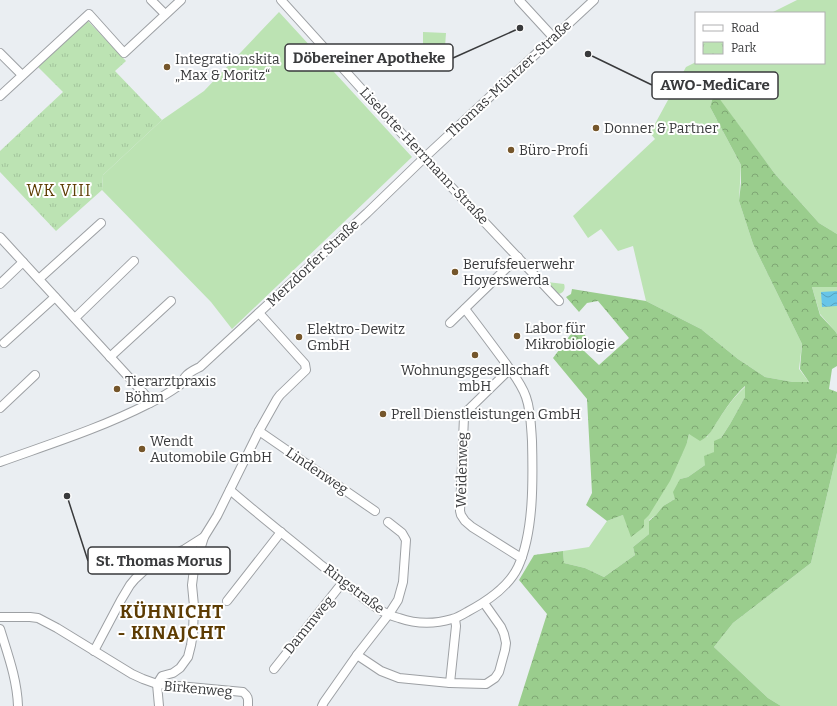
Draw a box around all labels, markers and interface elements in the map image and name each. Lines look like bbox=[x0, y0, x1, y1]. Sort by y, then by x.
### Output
legend bbox=[695, 12, 825, 64]
street label: Thomas-Müntzer-Straße bbox=[443, 17, 575, 141]
text: Road bbox=[731, 21, 759, 35]
text: Park bbox=[731, 41, 757, 55]
callout: Döbereiner Apotheke bbox=[285, 44, 453, 71]
text: Döbereiner Apotheke bbox=[293, 49, 445, 67]
place label: Integrationskita „Max & Moritz“ bbox=[175, 51, 280, 84]
marker: Integrationskita „Max & Moritz“ bbox=[162, 62, 172, 72]
callout: AWO-MediCare bbox=[652, 72, 778, 99]
text: AWO-MediCare bbox=[660, 76, 770, 94]
street label: Liselotte-Herrmann-Straße bbox=[356, 84, 492, 228]
place label: Donner & Partner bbox=[604, 120, 718, 137]
marker: Donner & Partner bbox=[591, 123, 601, 133]
place label: Büro-Profi bbox=[519, 142, 588, 159]
marker: Büro-Profi bbox=[506, 145, 516, 155]
district label: WK VIII bbox=[26, 181, 92, 200]
street label: Merzdorfer Straße bbox=[263, 216, 363, 310]
place label: Berufsfeuerwehr Hoyerswerda bbox=[463, 256, 574, 289]
marker: Berufsfeuerwehr Hoyerswerda bbox=[450, 267, 460, 277]
place label: Labor für Mikrobiologie bbox=[525, 320, 615, 353]
place label: Elektro-Dewitz GmbH bbox=[307, 321, 405, 354]
marker: Labor für Mikrobiologie bbox=[512, 331, 522, 341]
marker: Elektro-Dewitz GmbH bbox=[294, 332, 304, 342]
marker: Wohnungsgesellschaft mbH bbox=[470, 350, 480, 360]
place label: Wohnungsgesellschaft mbH bbox=[401, 362, 549, 395]
place label: Tierarztpraxis Böhm bbox=[125, 373, 216, 406]
marker: Tierarztpraxis Böhm bbox=[112, 384, 122, 394]
place label: Prell Dienstleistungen GmbH bbox=[391, 406, 581, 423]
marker: Prell Dienstleistungen GmbH bbox=[378, 409, 388, 419]
street label: Weidenweg bbox=[453, 432, 471, 508]
place label: Wendt Automobile GmbH bbox=[150, 433, 272, 466]
marker: Wendt Automobile GmbH bbox=[137, 444, 147, 454]
street label: Lindenweg bbox=[283, 444, 352, 498]
callout: St. Thomas Morus bbox=[88, 547, 230, 574]
text: St. Thomas Morus bbox=[96, 552, 222, 570]
street label: Ringstraße bbox=[320, 561, 388, 617]
street label: Dammweg bbox=[280, 592, 338, 658]
district label: KÜHNICHT - KINAJCHT bbox=[118, 601, 226, 644]
street label: Birkenweg bbox=[163, 678, 233, 700]

